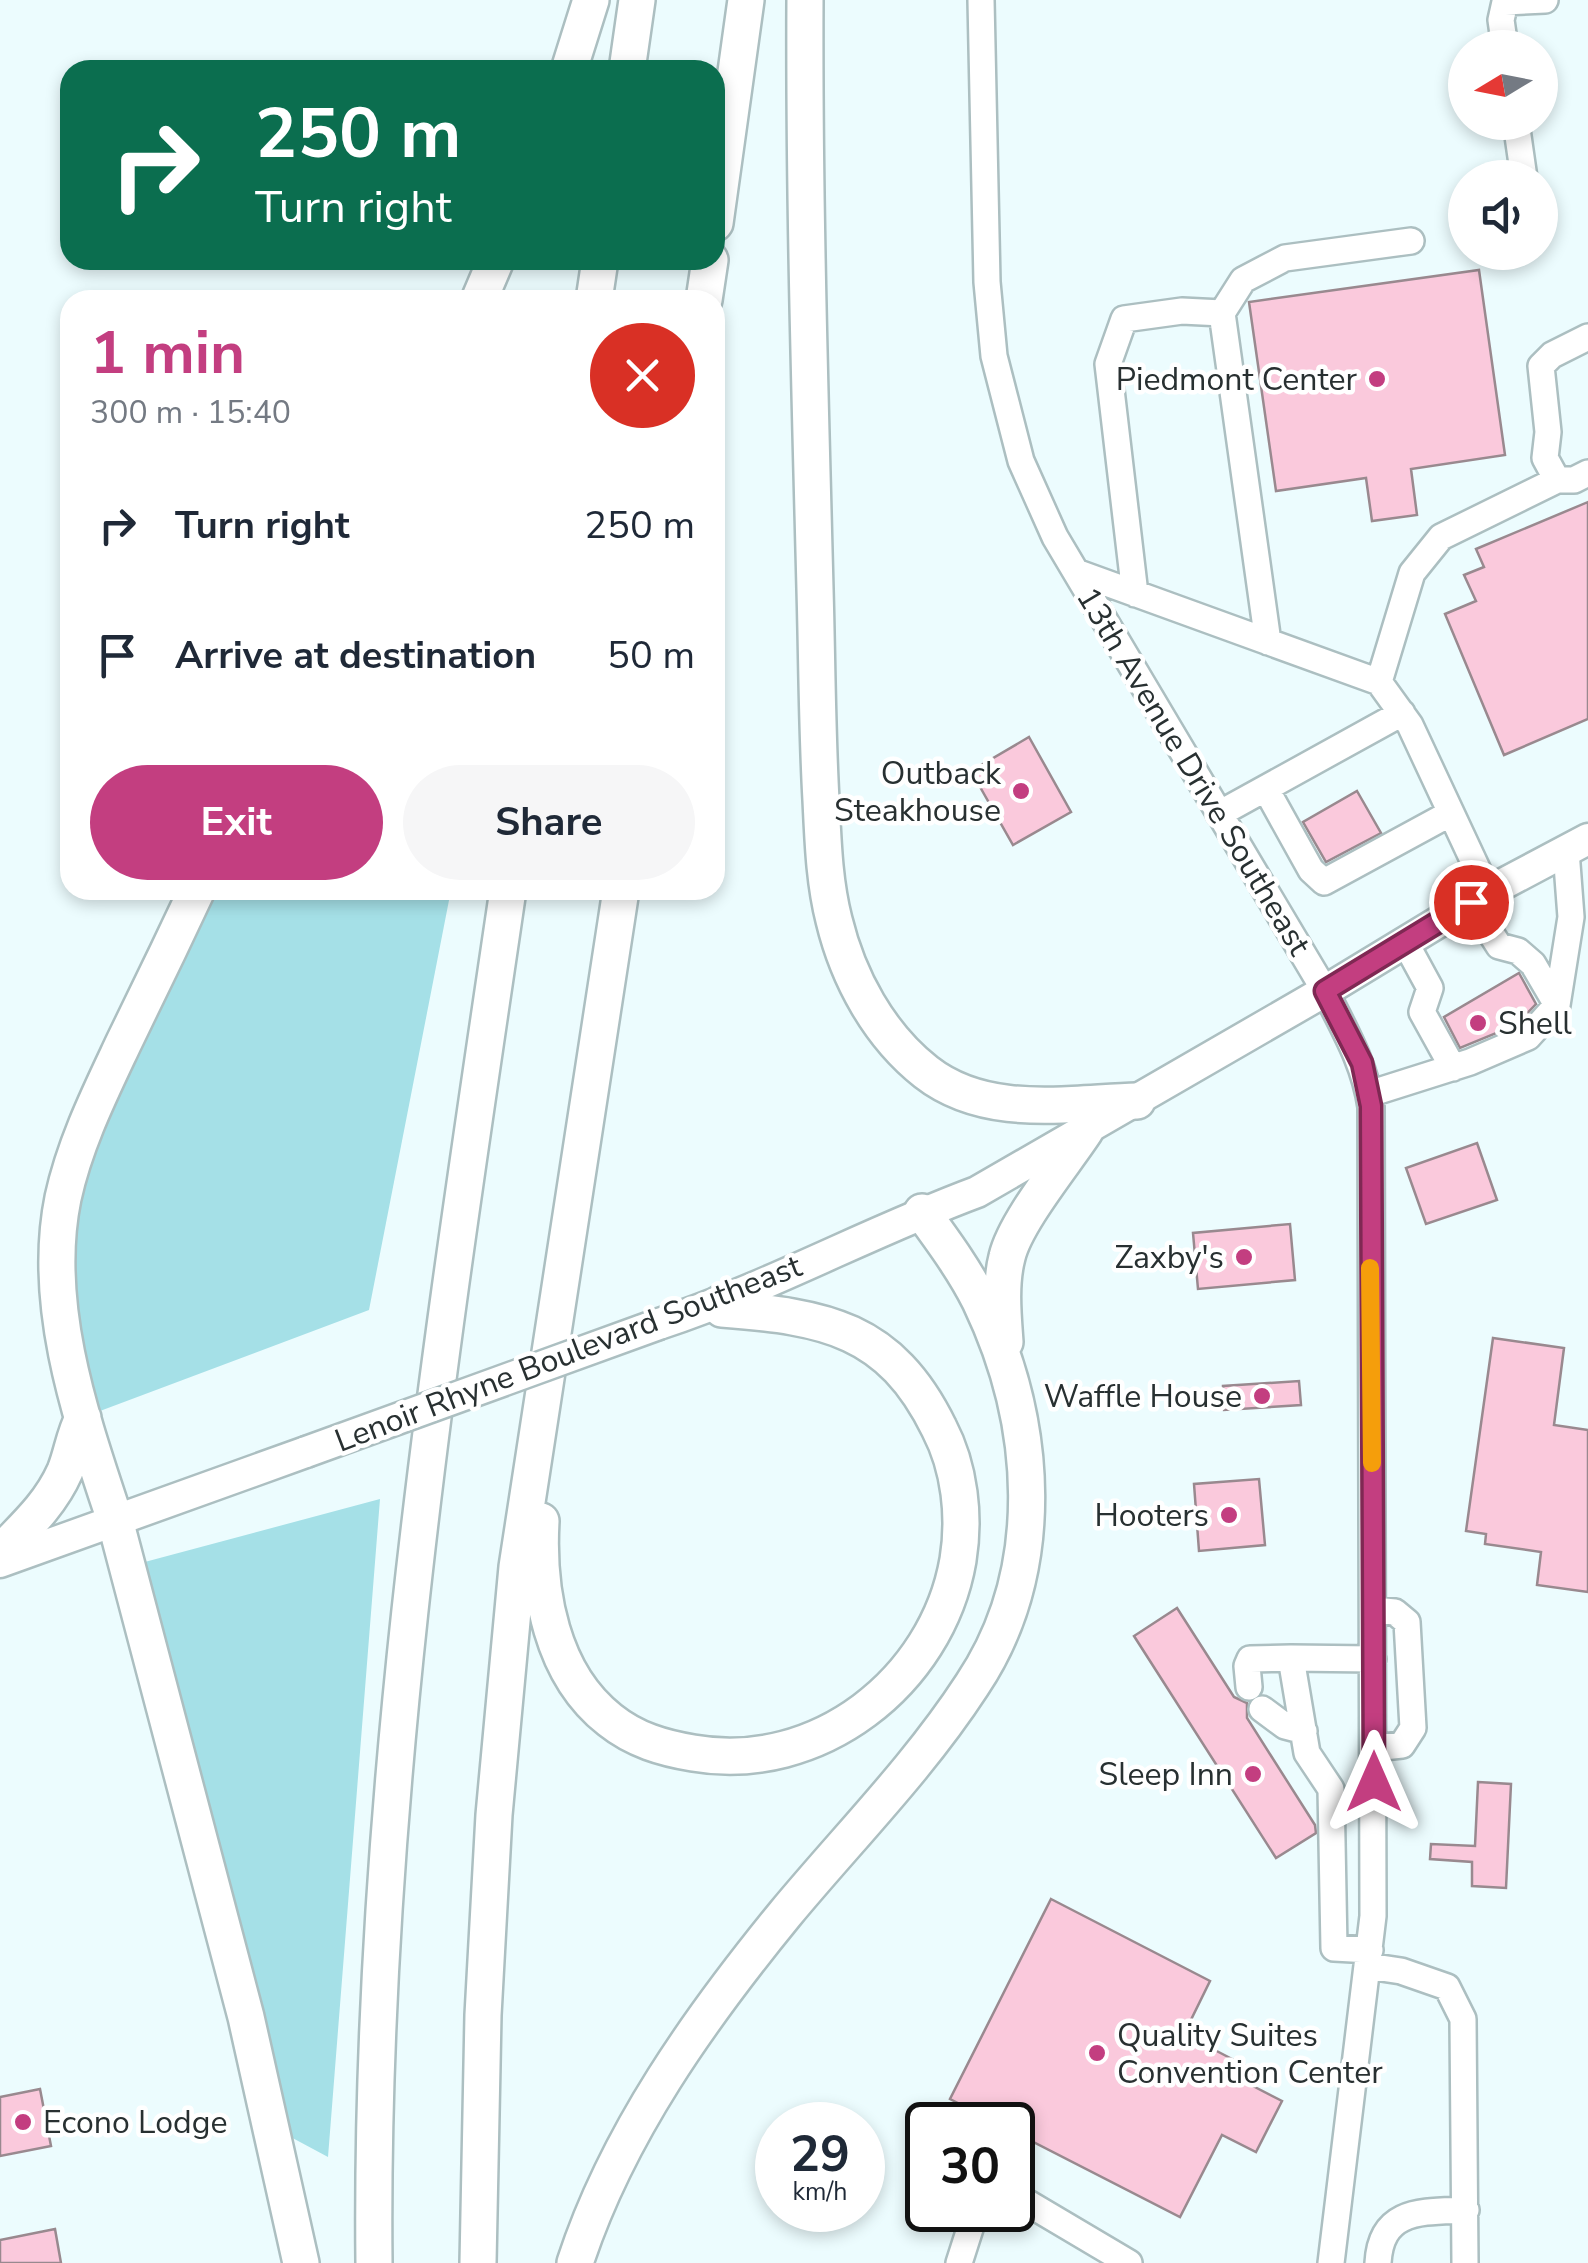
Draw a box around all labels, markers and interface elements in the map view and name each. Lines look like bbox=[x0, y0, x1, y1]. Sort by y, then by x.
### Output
north arrow bbox=[1448, 30, 1558, 140]
map controls bbox=[1448, 30, 1558, 270]
text: 250 m bbox=[255, 86, 461, 182]
icon: right bbox=[90, 100, 220, 230]
button: sound bbox=[1448, 160, 1558, 270]
text: Turn right bbox=[255, 177, 452, 238]
text: 1 min bbox=[90, 312, 245, 394]
button: close bbox=[590, 323, 695, 428]
place label: Piedmont Center bbox=[1116, 358, 1358, 401]
marker: Piedmont Center bbox=[1366, 368, 1388, 390]
text: 300 m · 15:40 bbox=[90, 391, 291, 434]
icon: right bbox=[90, 498, 145, 553]
text: Turn right bbox=[175, 500, 350, 551]
text: 250 m bbox=[584, 500, 695, 551]
street label: 13th Avenue Drive Southeast bbox=[1066, 579, 1321, 964]
icon: arrive bbox=[90, 628, 145, 683]
text: Arrive at destination bbox=[175, 630, 536, 681]
text: 50 m bbox=[607, 630, 695, 681]
place label: Outback Steakhouse bbox=[834, 752, 1002, 832]
button: Exit bbox=[90, 765, 383, 880]
button: Share bbox=[403, 765, 695, 880]
marker: Outback Steakhouse bbox=[1010, 780, 1032, 802]
pin bbox=[1429, 860, 1514, 945]
icon: arrive bbox=[1444, 875, 1499, 930]
place label: Shell bbox=[1498, 1002, 1572, 1045]
marker: Shell bbox=[1467, 1012, 1489, 1034]
place label: Zaxby's bbox=[1114, 1236, 1224, 1279]
street label: Lenoir Rhyne Boulevard Southeast bbox=[329, 1244, 808, 1463]
marker: Zaxby's bbox=[1233, 1246, 1255, 1268]
place label: Waffle House bbox=[1044, 1375, 1242, 1418]
marker: Waffle House bbox=[1251, 1385, 1273, 1407]
place label: Hooters bbox=[1094, 1494, 1209, 1537]
marker: Hooters bbox=[1218, 1504, 1240, 1526]
position arrow bbox=[1322, 1730, 1426, 1834]
place label: Sleep Inn bbox=[1099, 1753, 1233, 1796]
marker: Sleep Inn bbox=[1242, 1763, 1264, 1785]
place label: Quality Suites Convention Center bbox=[1117, 2014, 1383, 2094]
marker: Quality Suites Convention Center bbox=[1086, 2042, 1108, 2064]
place label: Econo Lodge bbox=[43, 2101, 227, 2144]
speed limit sign: 30 bbox=[905, 2102, 1035, 2232]
marker: Econo Lodge bbox=[12, 2111, 34, 2133]
text: 29 bbox=[790, 2120, 850, 2189]
text: km/h bbox=[792, 2175, 848, 2209]

